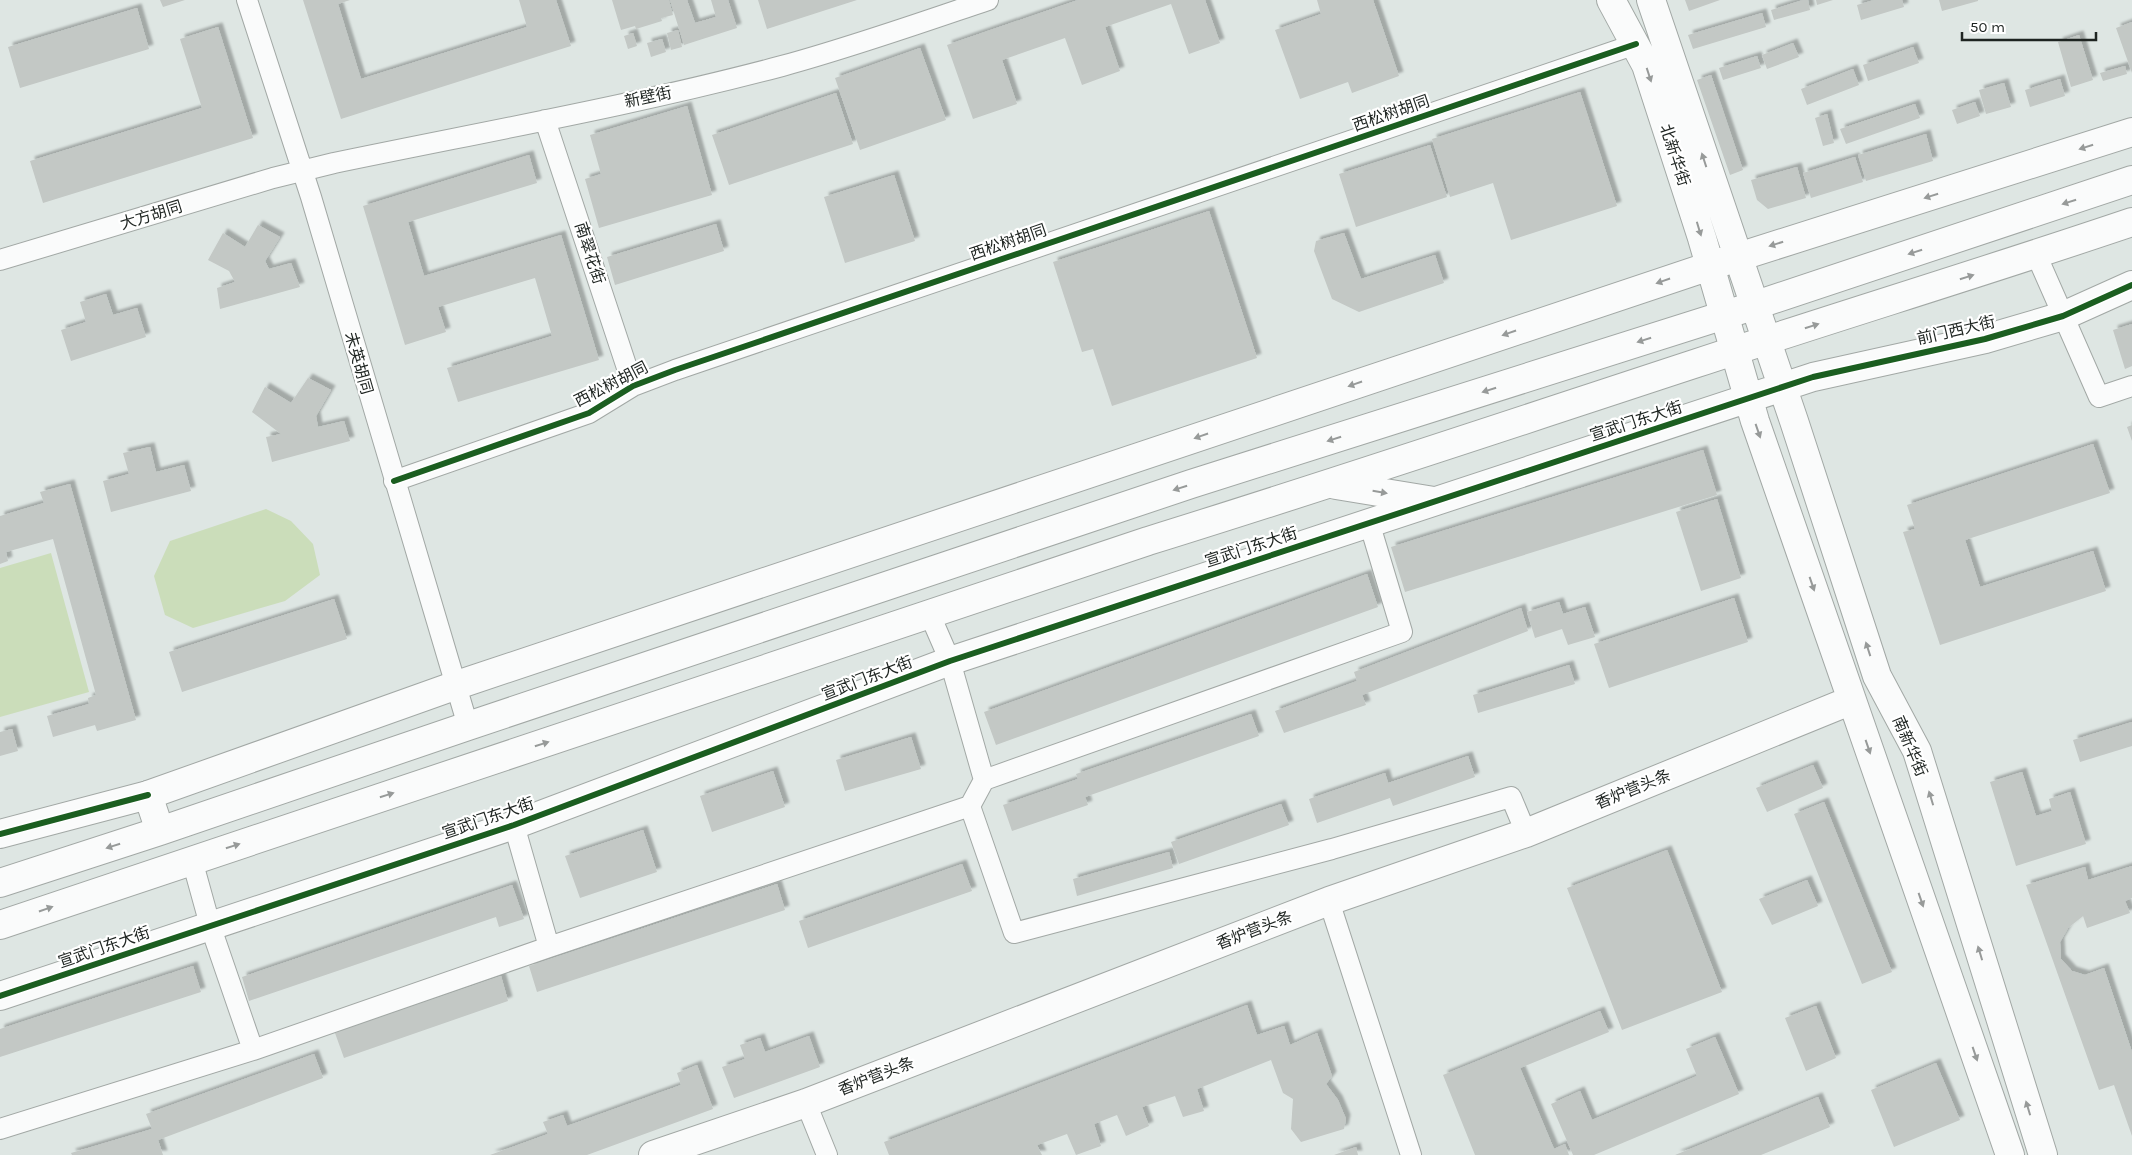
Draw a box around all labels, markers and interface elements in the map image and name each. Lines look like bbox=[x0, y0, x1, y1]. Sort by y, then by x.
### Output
scale bar bbox=[1962, 10, 2096, 42]
text: 50 m bbox=[1970, 18, 2005, 36]
one-way arrow bbox=[1646, 67, 1653, 82]
street label: 新壁街 bbox=[623, 83, 673, 111]
street label: 西松树胡同 bbox=[1350, 91, 1432, 135]
street label: 北新华街 bbox=[1656, 122, 1694, 188]
one-way arrow bbox=[2078, 143, 2093, 151]
one-way arrow bbox=[1700, 152, 1708, 167]
one-way arrow bbox=[1923, 192, 1938, 200]
street label: 大方胡同 bbox=[118, 197, 184, 233]
one-way arrow bbox=[2062, 198, 2077, 206]
street label: 南翠花街 bbox=[571, 220, 609, 286]
street label: 西松树胡同 bbox=[967, 220, 1049, 264]
one-way arrow bbox=[1695, 222, 1703, 237]
one-way arrow bbox=[1768, 241, 1783, 249]
one-way arrow bbox=[1907, 249, 1922, 257]
one-way arrow bbox=[1960, 273, 1975, 281]
one-way arrow bbox=[1656, 278, 1671, 285]
street label: 前门西大街 bbox=[1915, 312, 1997, 348]
one-way arrow bbox=[1805, 322, 1820, 330]
street label: 未英胡同 bbox=[341, 330, 377, 396]
one-way arrow bbox=[1502, 330, 1517, 337]
one-way arrow bbox=[1637, 337, 1652, 345]
street label: 西松树胡同 bbox=[571, 357, 651, 411]
one-way arrow bbox=[1348, 381, 1363, 389]
one-way arrow bbox=[1482, 386, 1497, 394]
street label: 宣武门东大街 bbox=[1587, 397, 1685, 445]
one-way arrow bbox=[1754, 424, 1762, 439]
one-way arrow bbox=[1193, 432, 1208, 440]
one-way arrow bbox=[1327, 435, 1342, 443]
one-way arrow bbox=[1172, 485, 1187, 492]
one-way arrow bbox=[1372, 489, 1388, 497]
street label: 宣武门东大街 bbox=[1202, 523, 1300, 571]
one-way arrow bbox=[1809, 577, 1816, 592]
one-way arrow bbox=[1864, 641, 1872, 656]
street label: 宣武门东大街 bbox=[819, 652, 915, 704]
street label: 南新华街 bbox=[1889, 713, 1931, 779]
one-way arrow bbox=[534, 739, 549, 747]
one-way arrow bbox=[1865, 739, 1872, 754]
street label: 香炉营头条 bbox=[1592, 765, 1674, 813]
one-way arrow bbox=[380, 790, 395, 798]
one-way arrow bbox=[1927, 791, 1935, 806]
street label: 宣武门东大街 bbox=[440, 793, 536, 843]
one-way arrow bbox=[226, 842, 241, 849]
one-way arrow bbox=[106, 843, 121, 851]
one-way arrow bbox=[1918, 893, 1926, 908]
one-way arrow bbox=[39, 905, 54, 913]
street label: 香炉营头条 bbox=[1213, 907, 1295, 953]
street label: 宣武门东大街 bbox=[56, 922, 152, 972]
one-way arrow bbox=[1975, 946, 1983, 961]
one-way arrow bbox=[1972, 1046, 1979, 1061]
street label: 香炉营头条 bbox=[835, 1053, 917, 1099]
one-way arrow bbox=[2024, 1101, 2031, 1116]

